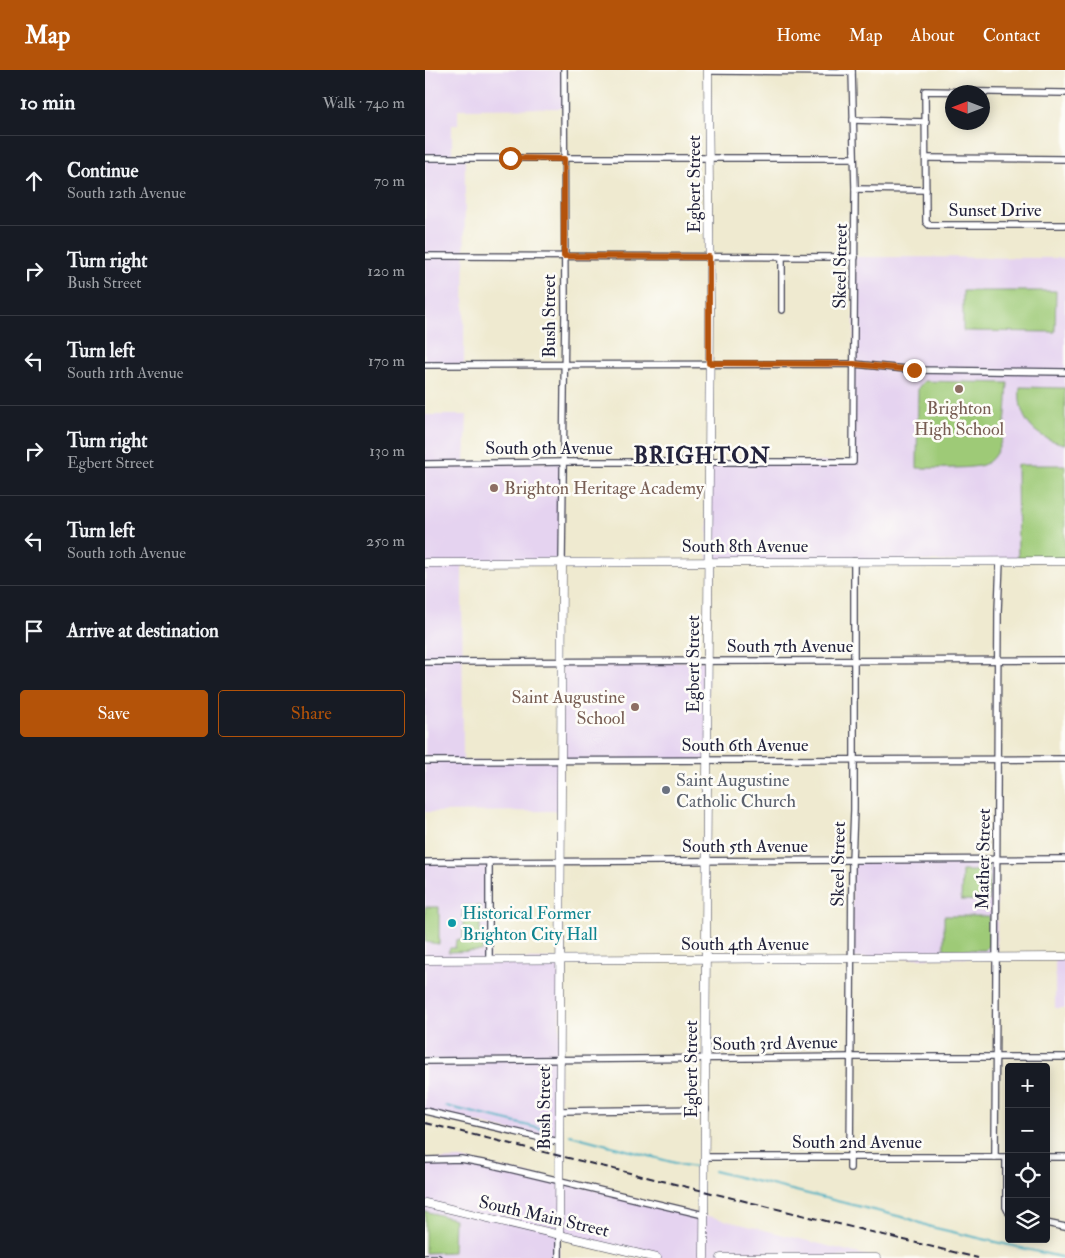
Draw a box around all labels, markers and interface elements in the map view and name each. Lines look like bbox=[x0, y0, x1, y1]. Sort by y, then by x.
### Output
text: Map bbox=[25, 20, 70, 51]
text: Home bbox=[776, 24, 821, 47]
text: Map bbox=[849, 24, 883, 47]
text: About bbox=[911, 24, 955, 47]
text: Contact bbox=[983, 24, 1040, 47]
north arrow bbox=[945, 85, 990, 130]
text: 10 min bbox=[20, 89, 75, 116]
text: Walk · 740 m bbox=[322, 93, 405, 113]
street label: Egbert Street bbox=[683, 135, 706, 233]
route start bbox=[499, 147, 522, 170]
text: Continue bbox=[67, 159, 138, 183]
icon: ahead bbox=[20, 167, 48, 195]
text: 70 m bbox=[374, 171, 405, 191]
text: South 12th Avenue bbox=[67, 183, 186, 203]
street label: Sunset Drive bbox=[948, 199, 1042, 222]
street label: Skeel Street bbox=[828, 223, 853, 309]
text: Turn right bbox=[67, 249, 147, 273]
icon: right bbox=[20, 257, 48, 285]
text: 120 m bbox=[367, 261, 405, 281]
text: Bush Street bbox=[67, 273, 142, 293]
street label: Bush Street bbox=[538, 274, 561, 358]
text: Turn left bbox=[67, 339, 135, 363]
icon: left bbox=[20, 347, 48, 375]
text: 170 m bbox=[368, 351, 405, 371]
route end bbox=[903, 359, 926, 382]
text: South 11th Avenue bbox=[67, 363, 183, 383]
marker: Brighton High School bbox=[953, 383, 965, 395]
place label: Brighton High School bbox=[914, 397, 1004, 441]
text: Turn right bbox=[67, 429, 147, 453]
icon: right bbox=[20, 437, 48, 465]
street label: South 9th Avenue bbox=[485, 437, 613, 460]
text: 130 m bbox=[369, 441, 405, 461]
district label: BRIGHTON bbox=[634, 442, 770, 470]
text: Egbert Street bbox=[67, 453, 154, 473]
place label: Brighton Heritage Academy bbox=[504, 477, 705, 500]
marker: Brighton Heritage Academy bbox=[488, 482, 500, 494]
text: Turn left bbox=[67, 519, 135, 543]
icon: left bbox=[20, 527, 48, 555]
text: 250 m bbox=[366, 531, 405, 551]
street label: South 8th Avenue bbox=[682, 535, 809, 558]
text: South 10th Avenue bbox=[67, 543, 186, 563]
street label: Egbert Street bbox=[682, 615, 705, 713]
icon: arrive bbox=[20, 617, 48, 645]
text: Arrive at destination bbox=[67, 619, 219, 643]
street label: South 7th Avenue bbox=[727, 635, 854, 658]
place label: Saint Augustine School bbox=[511, 686, 625, 730]
button: Save bbox=[20, 690, 208, 737]
button: Share bbox=[218, 690, 405, 737]
marker: Saint Augustine School bbox=[629, 701, 641, 713]
street label: South 6th Avenue bbox=[681, 734, 809, 757]
place label: Saint Augustine Catholic Church bbox=[676, 769, 796, 813]
marker: Saint Augustine Catholic Church bbox=[660, 784, 672, 796]
street label: Mather Street bbox=[971, 808, 996, 910]
street label: Skeel Street bbox=[826, 821, 851, 907]
street label: South 5th Avenue bbox=[682, 835, 809, 858]
place label: Historical Former Brighton City Hall bbox=[462, 902, 598, 946]
marker: Historical Former Brighton City Hall bbox=[446, 917, 458, 929]
street label: South 4th Avenue bbox=[681, 933, 809, 956]
street label: Egbert Street bbox=[680, 1020, 703, 1118]
street label: South 3rd Avenue bbox=[712, 1031, 838, 1056]
map controls bbox=[1005, 1063, 1050, 1243]
button: + bbox=[1005, 1063, 1050, 1108]
street label: Bush Street bbox=[533, 1066, 556, 1150]
button: − bbox=[1005, 1108, 1050, 1153]
street label: South 2nd Avenue bbox=[792, 1131, 923, 1154]
button: locate bbox=[1005, 1153, 1050, 1198]
street label: South Main Street bbox=[477, 1190, 611, 1243]
button: layers bbox=[1005, 1198, 1050, 1243]

